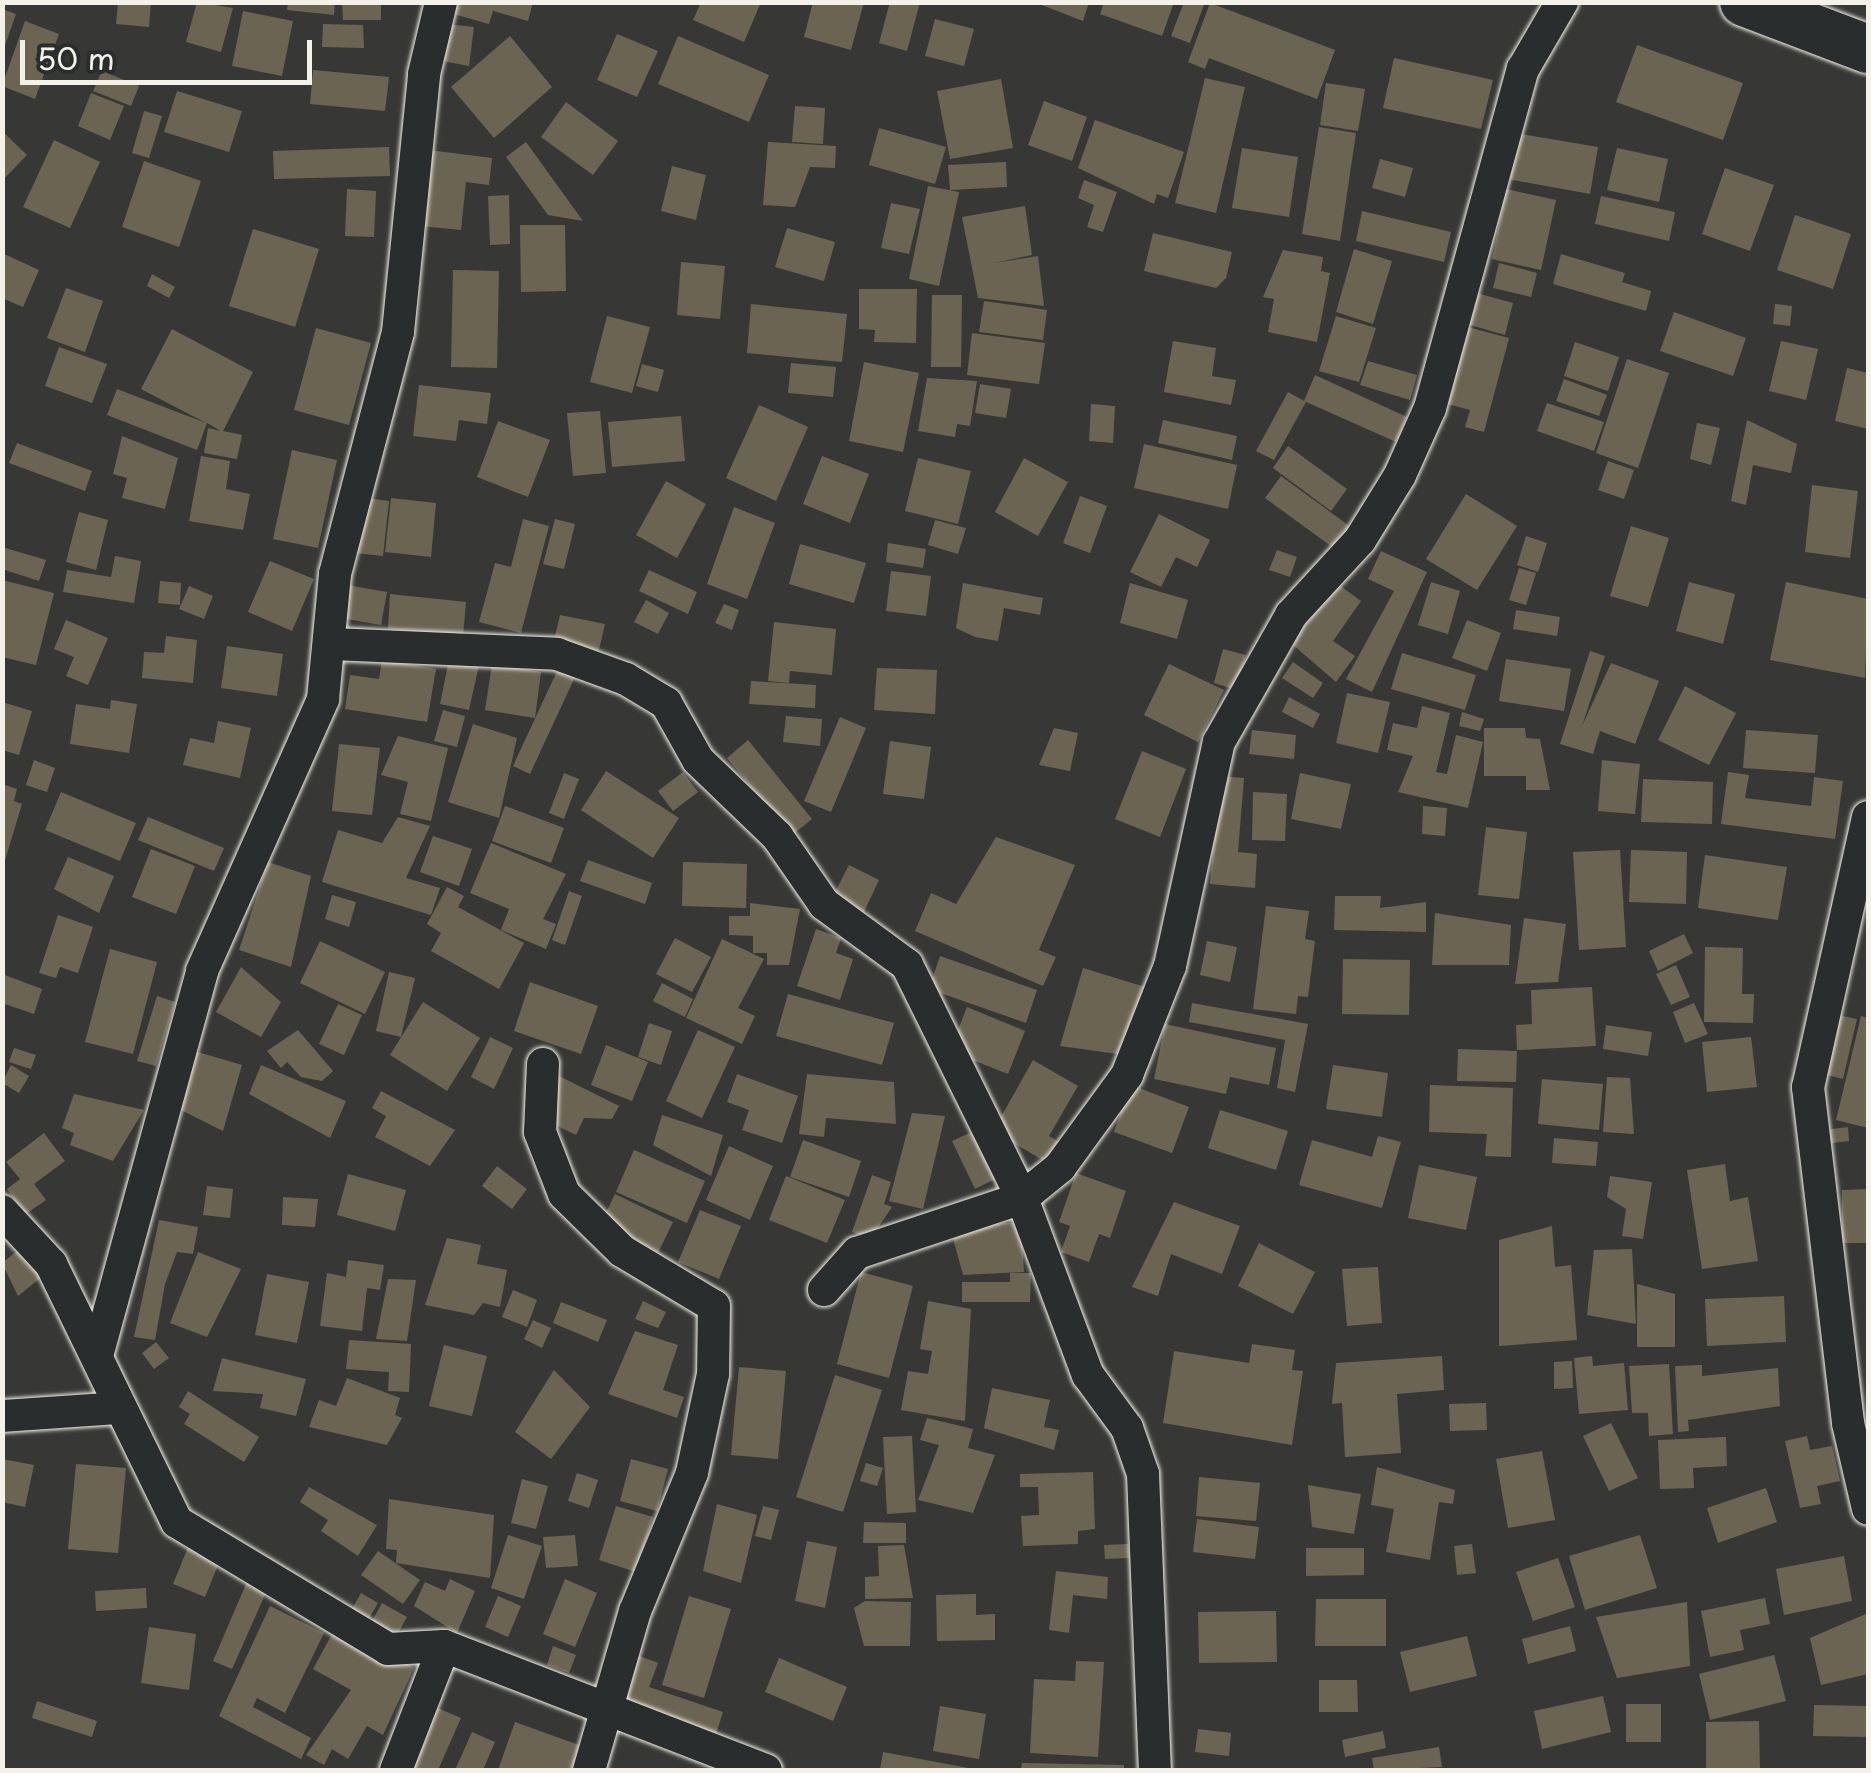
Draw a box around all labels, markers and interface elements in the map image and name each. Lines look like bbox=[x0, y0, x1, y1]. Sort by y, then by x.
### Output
scale bar bbox=[25, 20, 318, 82]
text: 50 m bbox=[37, 35, 115, 80]

